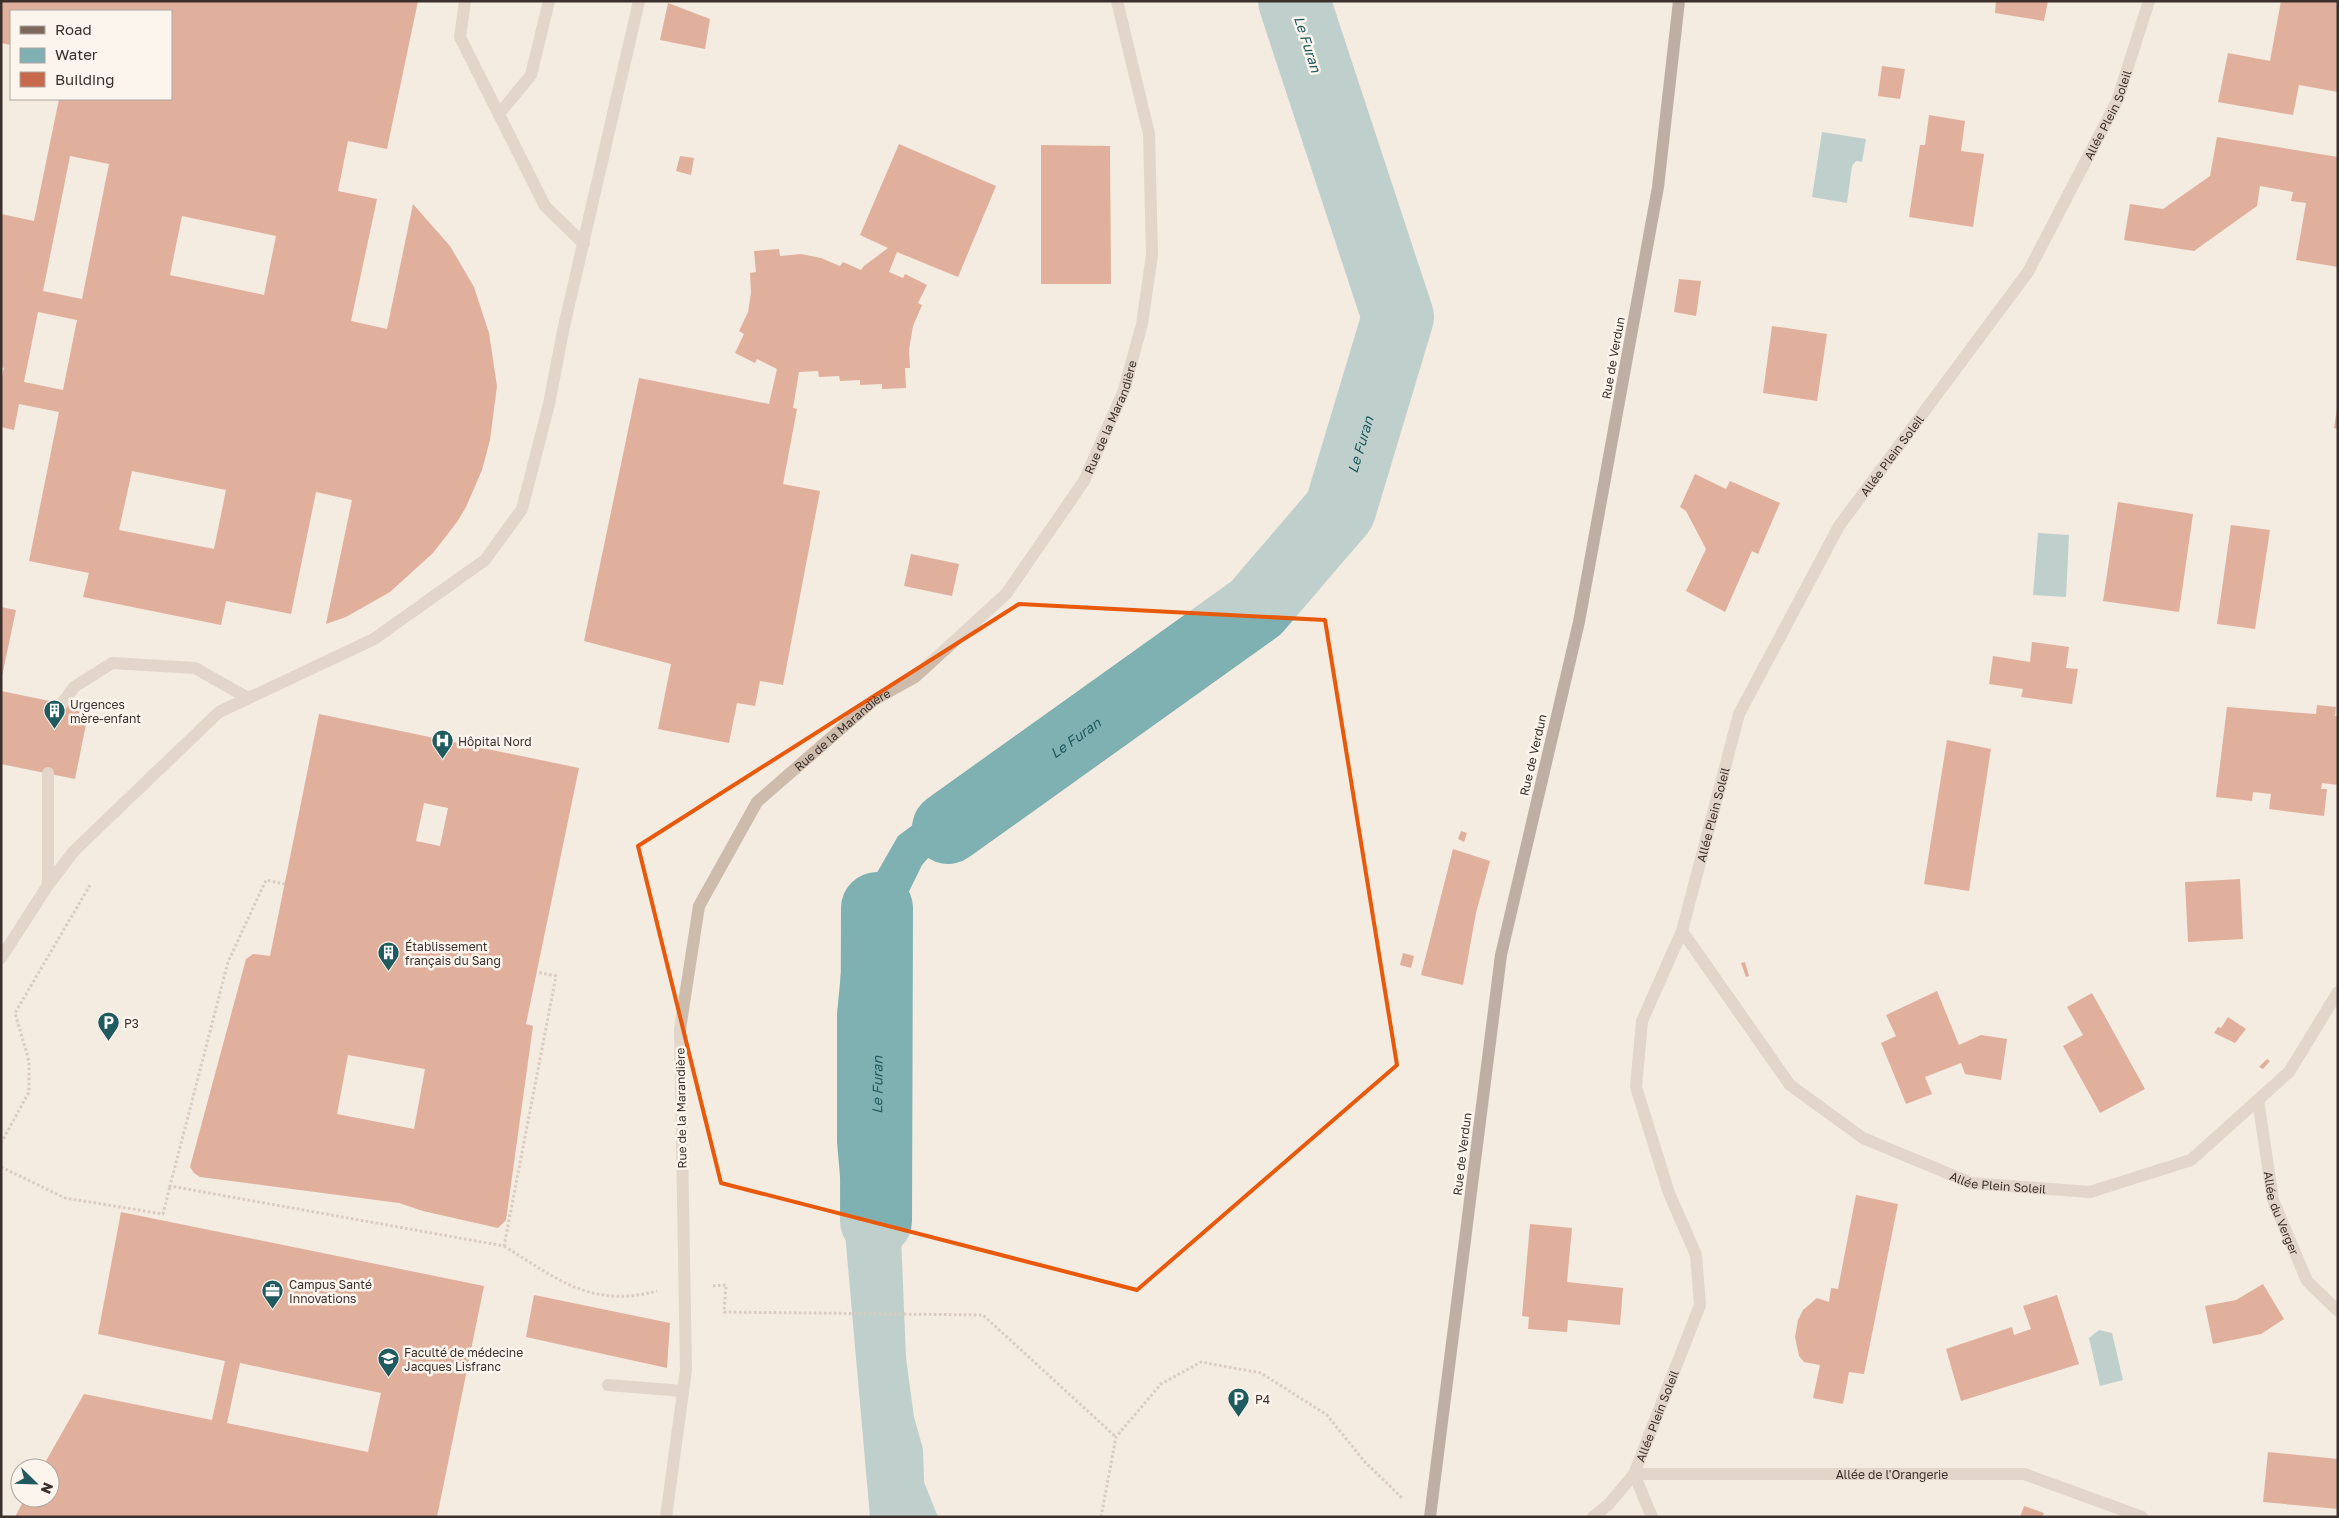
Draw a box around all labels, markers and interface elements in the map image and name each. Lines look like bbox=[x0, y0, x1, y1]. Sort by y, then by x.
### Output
legend bbox=[10, 10, 172, 100]
water label: Le Furan bbox=[1291, 14, 1325, 76]
text: Road bbox=[55, 20, 92, 38]
text: Water bbox=[55, 45, 98, 63]
street label: Allée Plein Soleil bbox=[2080, 68, 2134, 162]
text: Building bbox=[55, 70, 115, 88]
street label: Rue de Verdun bbox=[1598, 316, 1628, 400]
street label: Rue de la Marandière bbox=[1081, 359, 1139, 476]
street label: Allée Plein Soleil bbox=[1857, 412, 1927, 499]
water label: Le Furan bbox=[1343, 413, 1377, 475]
street label: Rue de la Marandière bbox=[791, 685, 893, 774]
place label: Urgences mère-enfant bbox=[70, 697, 141, 726]
building icon: Urgences mère-enfant bbox=[42, 699, 66, 730]
water label: Le Furan bbox=[1046, 713, 1105, 761]
street label: Rue de Verdun bbox=[1516, 713, 1550, 797]
hospital icon: Hôpital Nord bbox=[430, 729, 454, 760]
place label: Hôpital Nord bbox=[458, 734, 532, 749]
street label: Allée Plein Soleil bbox=[1693, 766, 1732, 864]
place label: Établissement français du Sang bbox=[405, 939, 501, 968]
building icon: Établissement français du Sang bbox=[377, 941, 401, 972]
parking icon: P3 bbox=[96, 1011, 120, 1042]
place label: P3 bbox=[124, 1016, 139, 1031]
street label: Rue de la Marandière bbox=[672, 1047, 690, 1169]
water label: Le Furan bbox=[868, 1055, 885, 1114]
street label: Rue de Verdun bbox=[1449, 1112, 1475, 1196]
street label: Allée Plein Soleil bbox=[1948, 1168, 2047, 1196]
street label: Allée du Verger bbox=[2261, 1170, 2303, 1257]
place label: Campus Santé Innovations bbox=[289, 1277, 372, 1306]
office icon: Campus Santé Innovations bbox=[261, 1279, 285, 1310]
place label: Faculté de médecine Jacques Lisfranc bbox=[404, 1345, 523, 1374]
school or university icon: Faculté de médecine Jacques Lisfranc bbox=[376, 1347, 400, 1378]
street label: Allée Plein Soleil bbox=[1632, 1368, 1681, 1464]
parking icon: P4 bbox=[1227, 1387, 1251, 1418]
place label: P4 bbox=[1255, 1392, 1270, 1407]
north arrow bbox=[10, 1458, 60, 1508]
street label: Allée de l'Orangerie bbox=[1836, 1467, 1948, 1482]
text: N bbox=[38, 1480, 57, 1496]

